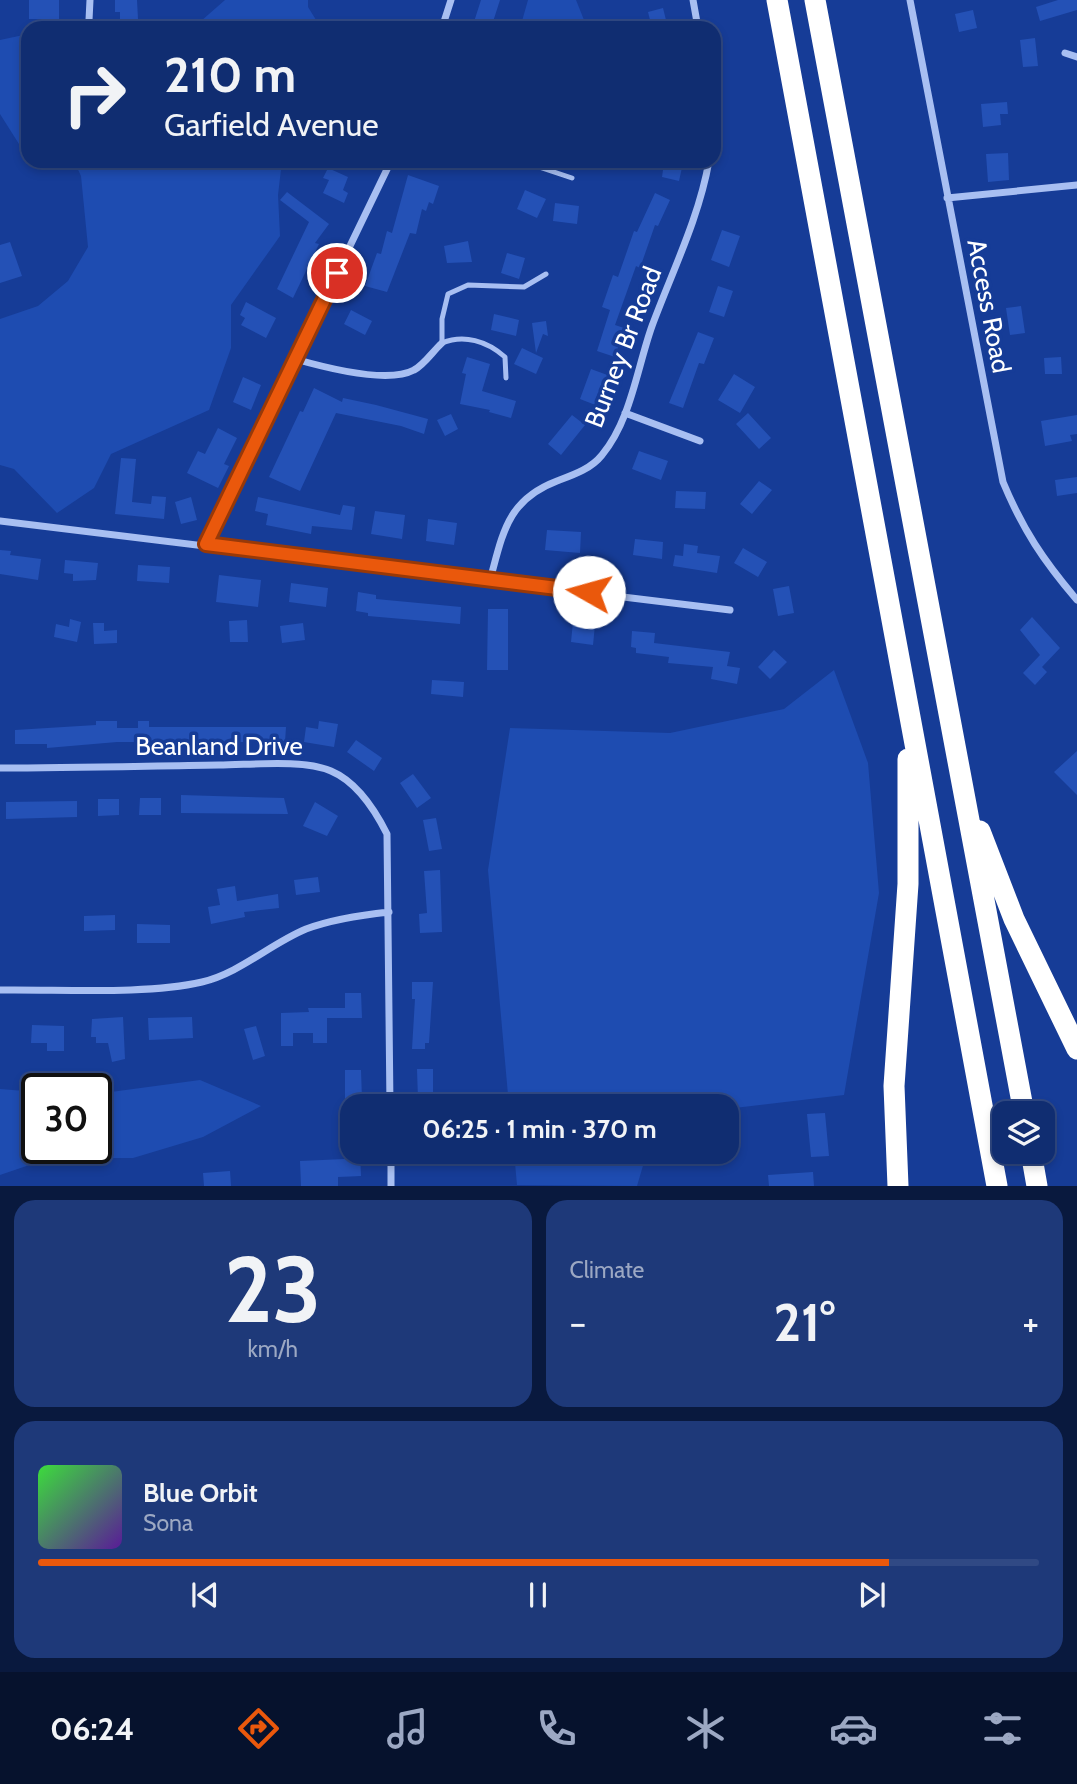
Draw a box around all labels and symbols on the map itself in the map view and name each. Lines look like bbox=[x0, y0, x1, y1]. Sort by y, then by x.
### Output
street label: Access Road bbox=[960, 236, 1018, 376]
pin bbox=[307, 243, 367, 303]
street label: Burney Br Road bbox=[578, 262, 668, 432]
position arrow bbox=[552, 555, 626, 629]
street label: Beanland Drive bbox=[135, 730, 303, 762]
speed limit sign: 30 bbox=[21, 1073, 112, 1164]

